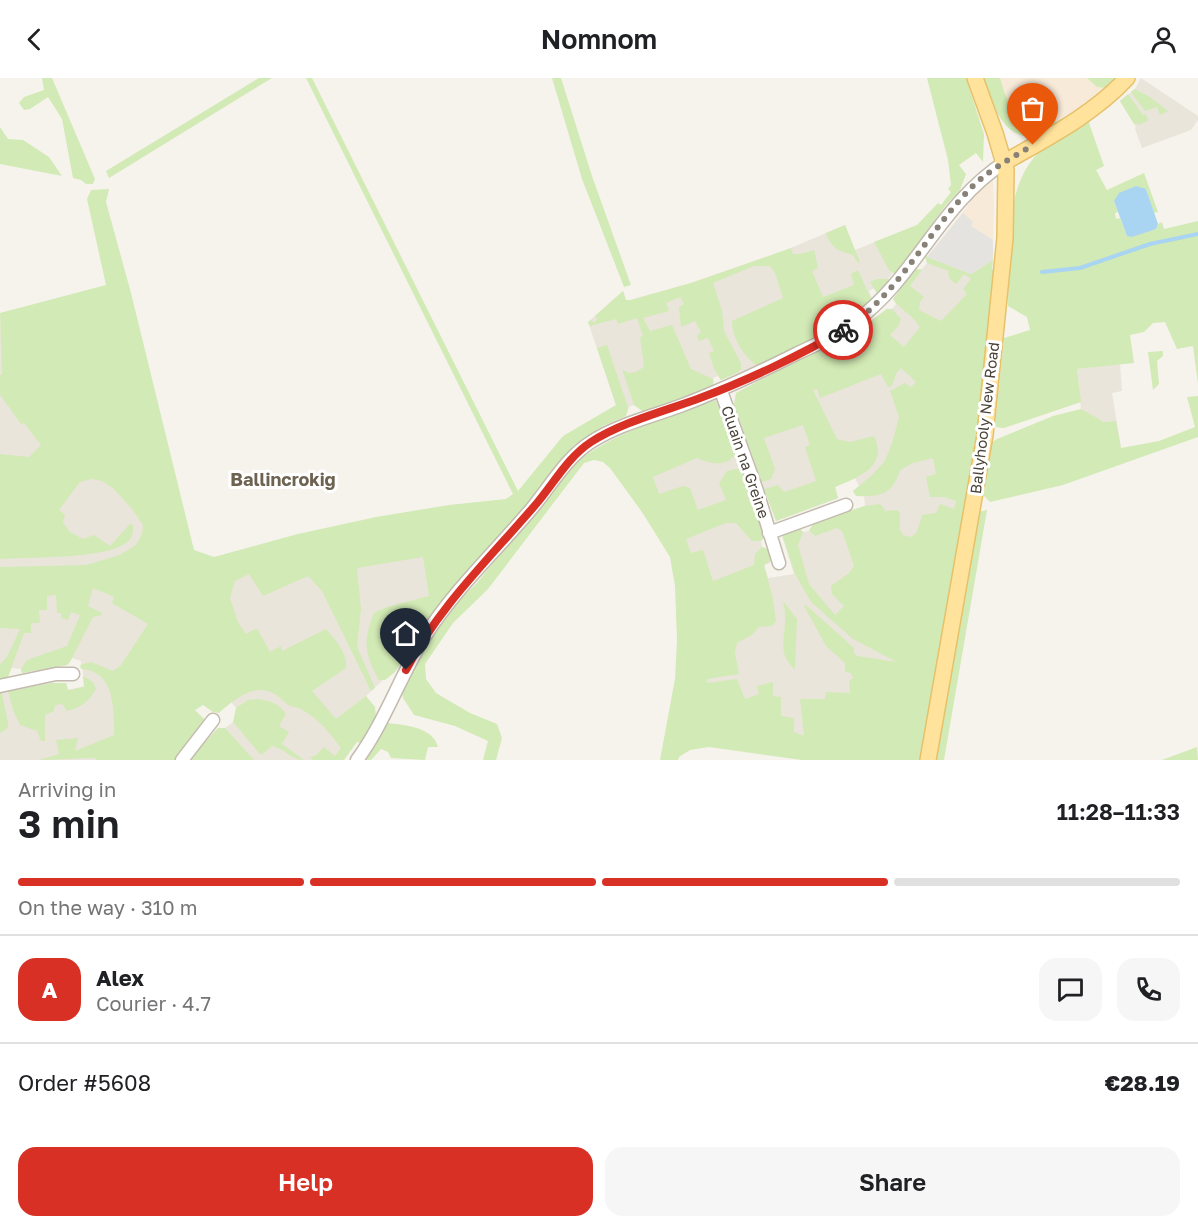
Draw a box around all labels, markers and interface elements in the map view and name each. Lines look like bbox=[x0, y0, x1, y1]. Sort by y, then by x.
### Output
icon: back bbox=[18, 23, 51, 56]
text: Nomnom bbox=[541, 23, 657, 55]
icon: person bbox=[1147, 23, 1180, 56]
pin bbox=[1007, 83, 1058, 145]
icon: bag bbox=[1016, 92, 1049, 125]
courier bbox=[813, 300, 873, 360]
icon: bike bbox=[827, 314, 860, 347]
street label: Ballyhooly New Road bbox=[966, 341, 1002, 495]
street label: Cluain na Greine bbox=[718, 403, 774, 521]
district label: Ballincrokig bbox=[230, 468, 336, 490]
pin bbox=[380, 608, 431, 670]
icon: home bbox=[389, 617, 422, 650]
text: Arriving in bbox=[18, 777, 116, 801]
text: 11:28–11:33 bbox=[1057, 798, 1180, 825]
text: 3 min bbox=[18, 800, 120, 847]
text: On the way · 310 m bbox=[18, 895, 197, 919]
button: chat bbox=[1039, 958, 1102, 1021]
button: phone bbox=[1117, 958, 1180, 1021]
text: Alex bbox=[96, 964, 144, 991]
text: A bbox=[42, 976, 57, 1003]
text: Courier · 4.7 bbox=[96, 991, 211, 1015]
text: Order #5608 bbox=[18, 1069, 151, 1096]
text: €28.19 bbox=[1105, 1069, 1180, 1096]
button: Help bbox=[18, 1147, 593, 1216]
button: Share bbox=[605, 1147, 1180, 1216]

